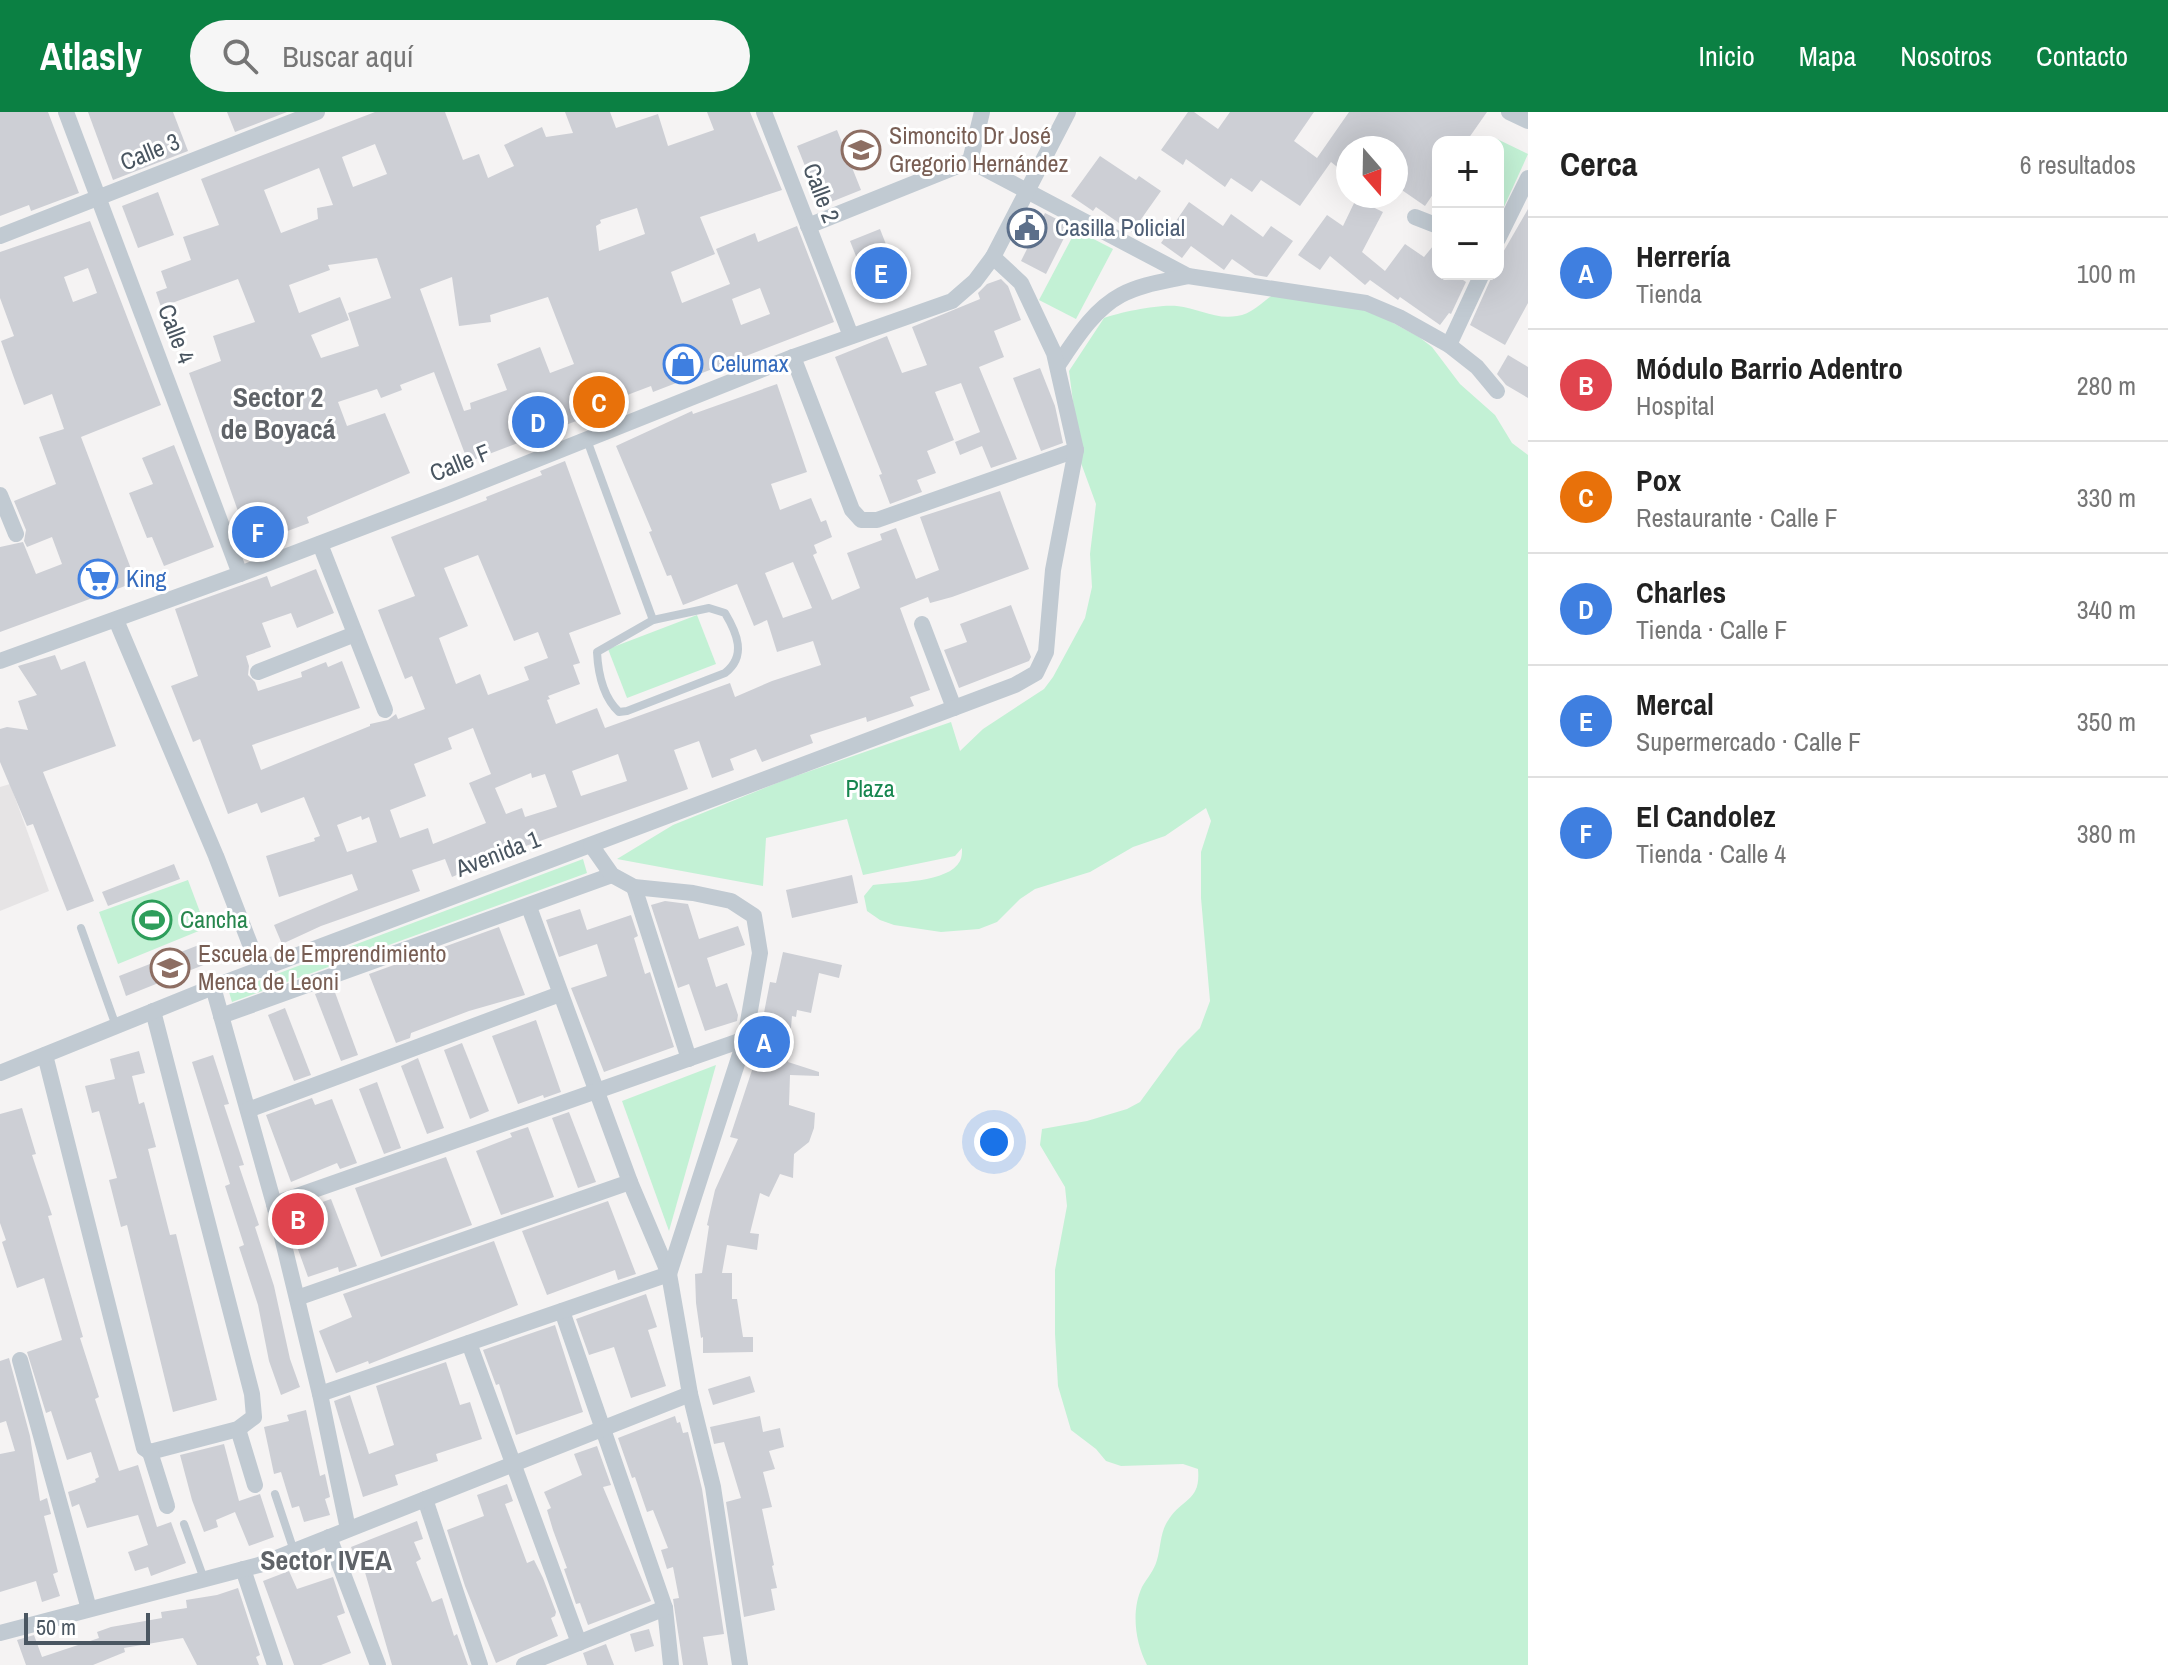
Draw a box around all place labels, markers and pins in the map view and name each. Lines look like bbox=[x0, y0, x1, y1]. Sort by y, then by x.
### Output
place label: Simoncito Dr José Gregorio Hernández bbox=[889, 119, 1069, 179]
school or university icon: Simoncito Dr José Gregorio Hernández bbox=[840, 129, 882, 171]
public building icon: Casilla Policial bbox=[1006, 207, 1048, 249]
place label: Casilla Policial bbox=[1055, 211, 1185, 243]
pin: E bbox=[855, 243, 907, 303]
shop icon: Celumax bbox=[662, 343, 704, 385]
place label: Celumax bbox=[711, 347, 789, 379]
pin: C bbox=[573, 372, 625, 432]
pin: D bbox=[512, 392, 564, 452]
pin: F bbox=[232, 502, 284, 562]
supermarket icon: King bbox=[77, 558, 119, 600]
place label: King bbox=[126, 562, 167, 594]
sports icon: Cancha bbox=[131, 899, 173, 941]
place label: Cancha bbox=[180, 903, 248, 935]
place label: Escuela de Emprendimiento Menca de Leoni bbox=[198, 937, 446, 997]
school or university icon: Escuela de Emprendimiento Menca de Leoni bbox=[149, 947, 191, 989]
pin: A bbox=[738, 1012, 790, 1072]
pin: B bbox=[272, 1189, 324, 1249]

